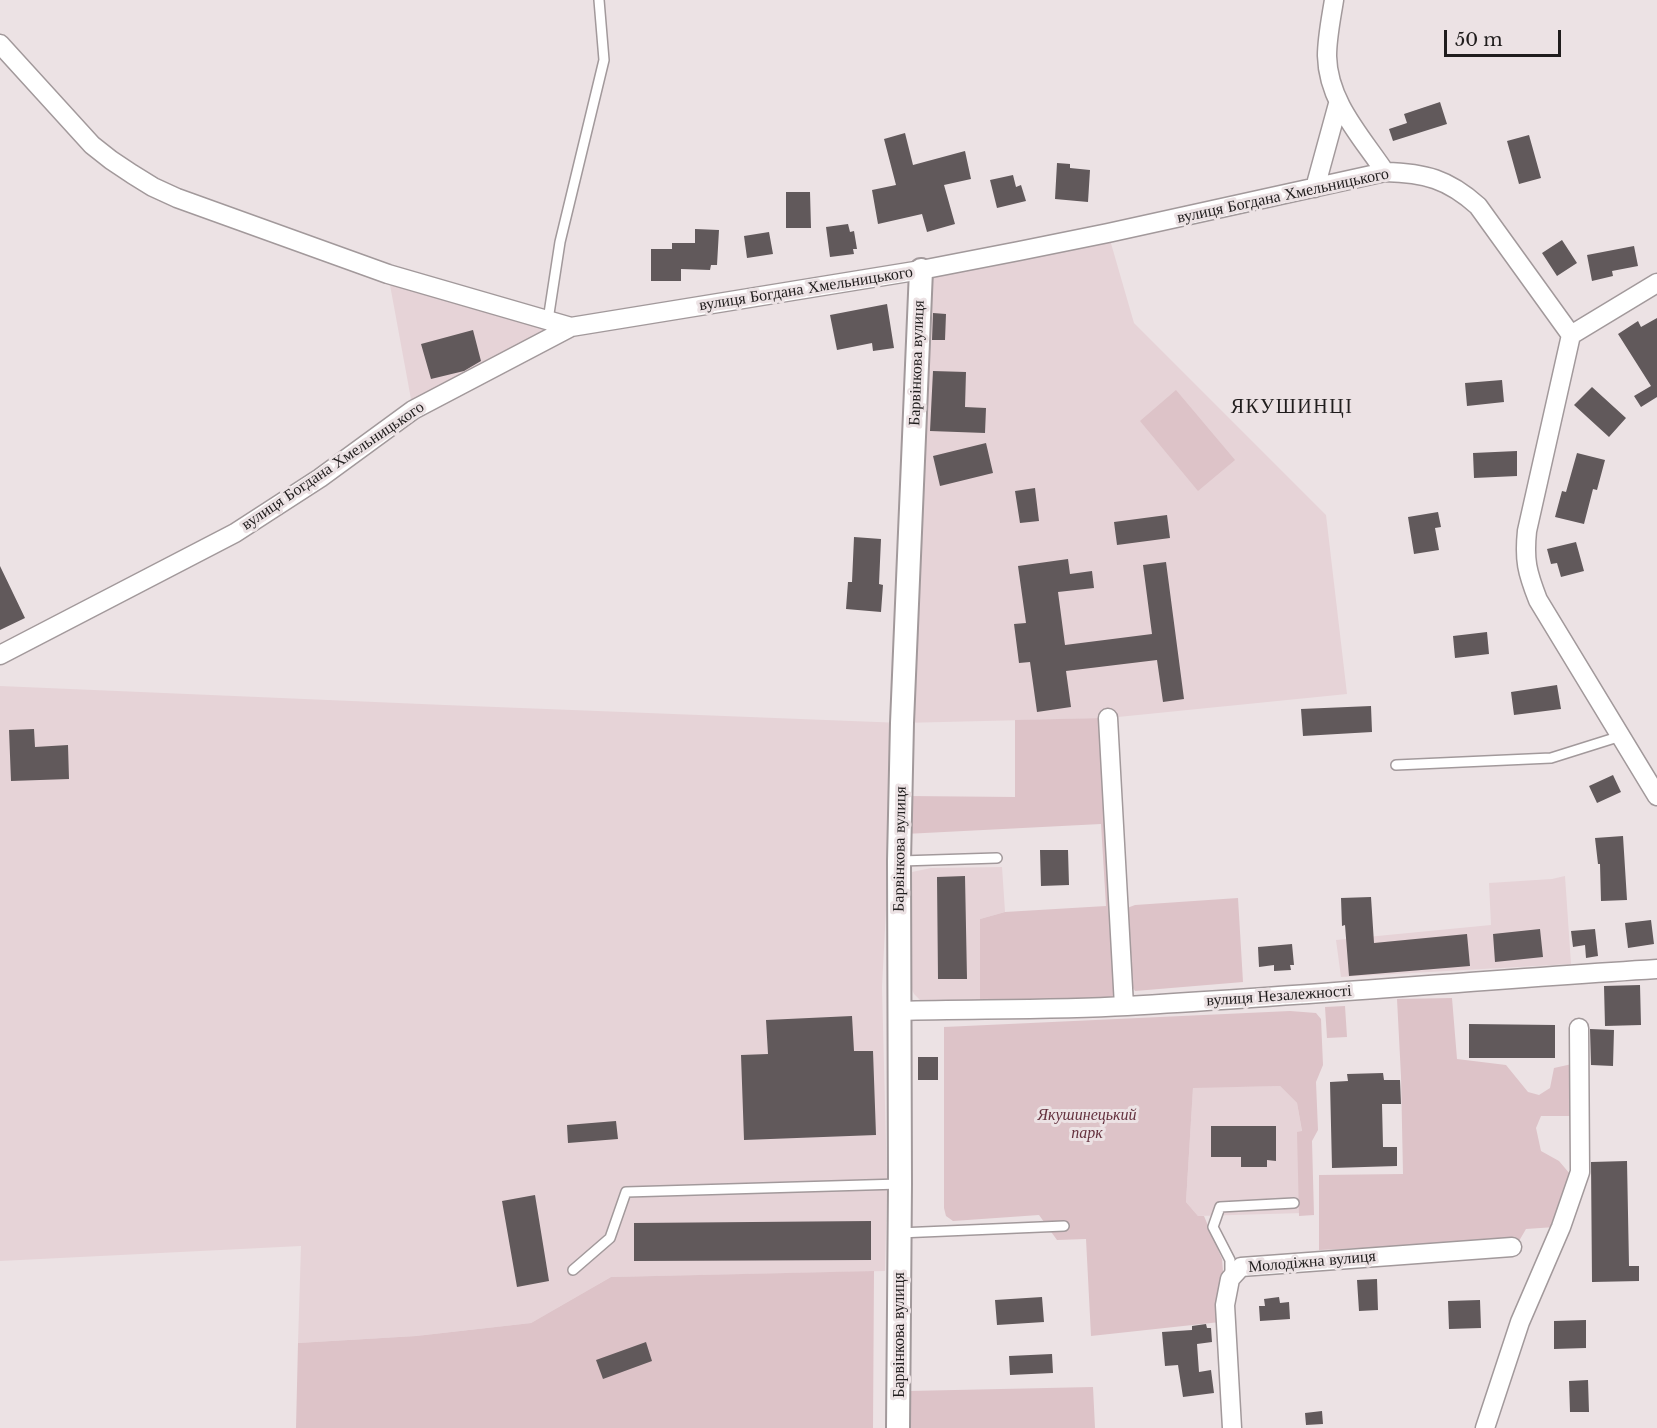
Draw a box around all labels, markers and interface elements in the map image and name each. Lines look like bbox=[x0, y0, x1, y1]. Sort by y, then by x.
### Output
scale bar bbox=[1447, 18, 1564, 56]
text: 50 m bbox=[1455, 29, 1503, 51]
street label: вулиця Богдана Хмельницького bbox=[1175, 164, 1391, 228]
street label: вулиця Богдана Хмельницького bbox=[698, 263, 914, 315]
street label: Барвінкова вулиця bbox=[905, 300, 929, 426]
district label: ЯКУШИНЦІ bbox=[1231, 395, 1353, 419]
street label: вулиця Богдана Хмельницького bbox=[238, 398, 428, 534]
street label: Барвінкова вулиця bbox=[889, 786, 911, 912]
street label: вулиця Незалежності bbox=[1206, 981, 1352, 1011]
park label: Якушинецький парк bbox=[1038, 1105, 1136, 1143]
street label: Молодіжна вулиця bbox=[1248, 1247, 1376, 1277]
street label: Барвінкова вулиця bbox=[889, 1272, 909, 1398]

